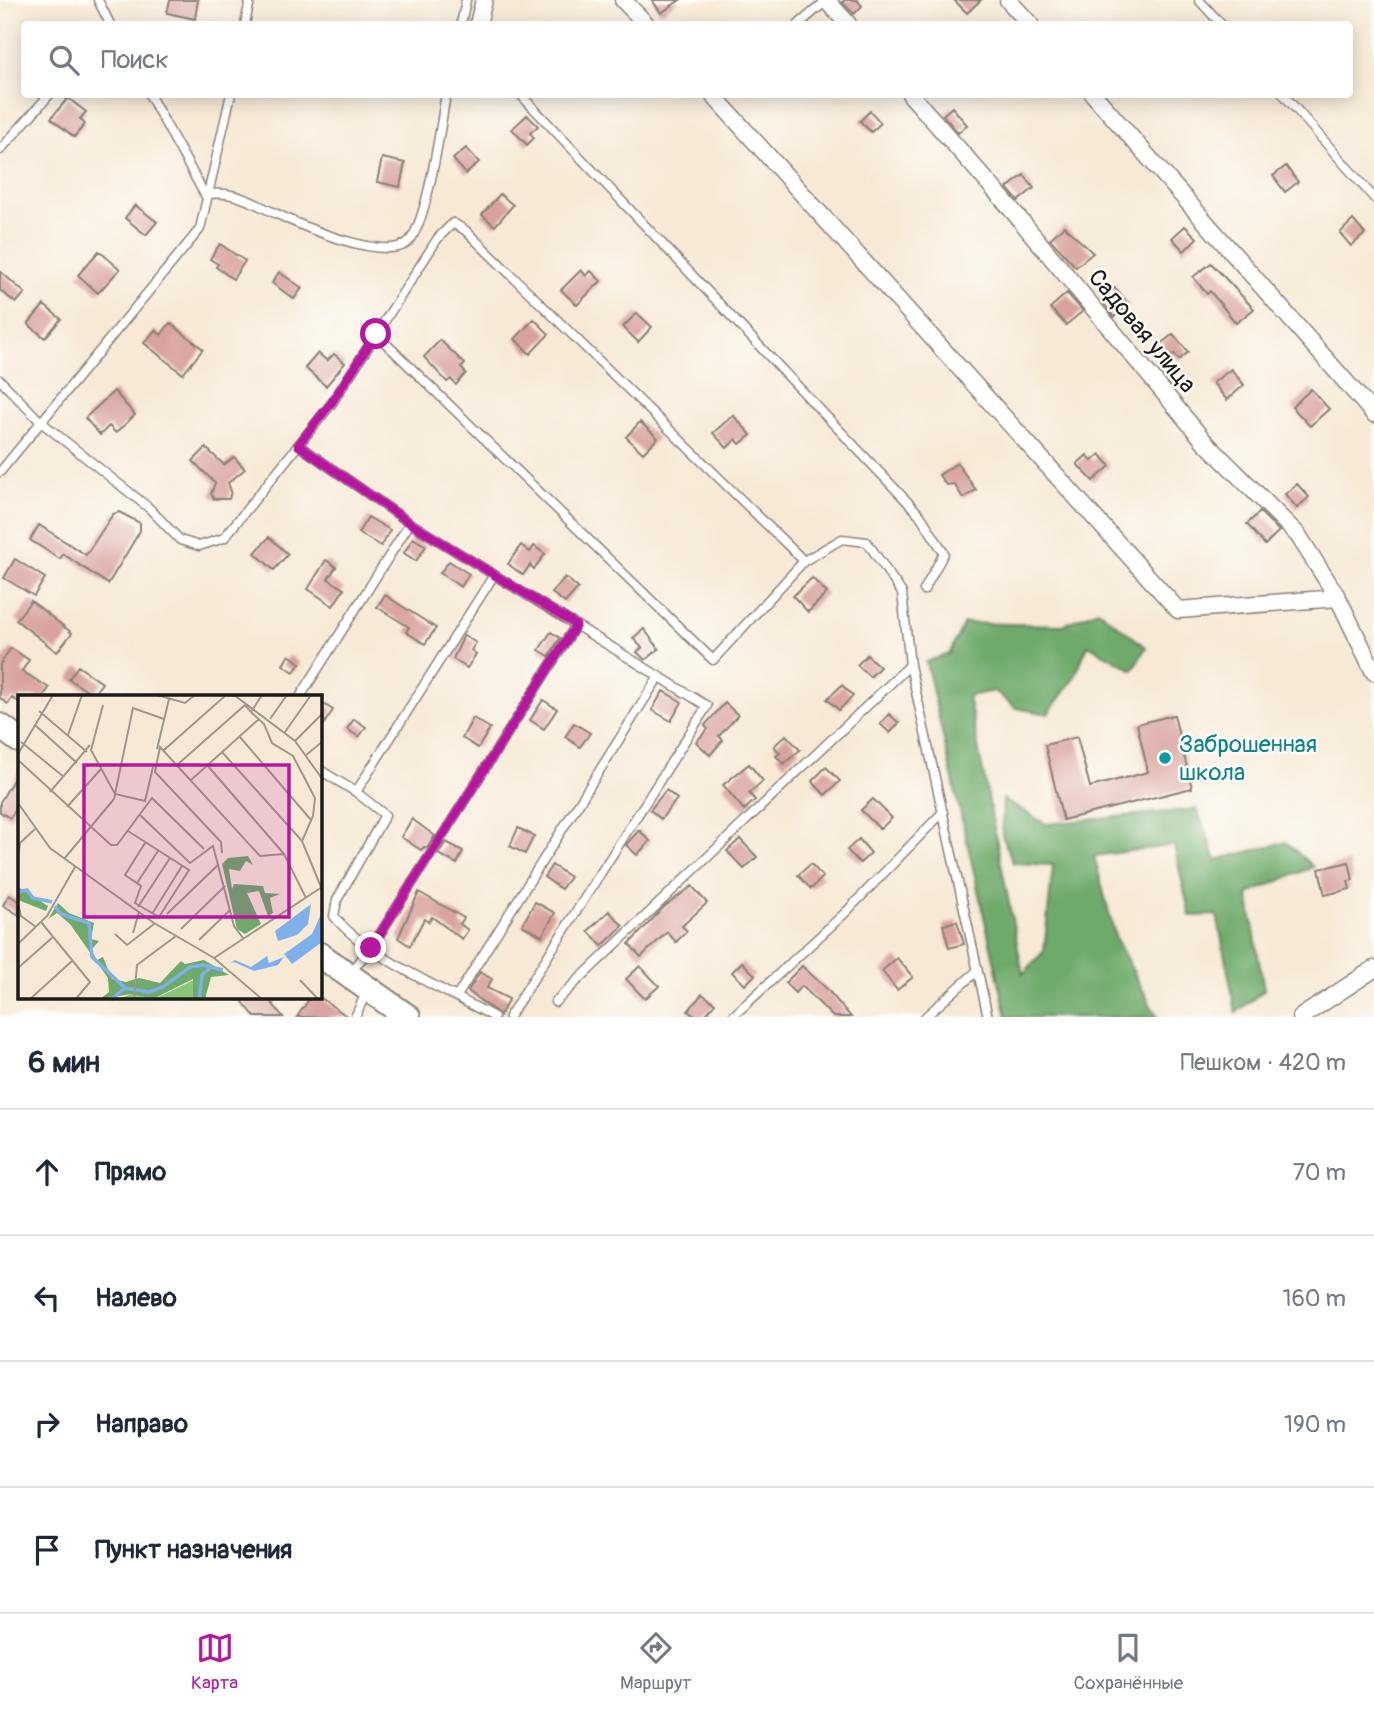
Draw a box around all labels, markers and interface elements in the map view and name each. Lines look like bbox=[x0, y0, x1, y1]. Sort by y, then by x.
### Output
search box bbox=[21, 21, 1353, 98]
icon: search bbox=[45, 41, 83, 79]
text: Поиск bbox=[101, 44, 169, 76]
street label: Садовая улица bbox=[1082, 263, 1202, 399]
route start bbox=[360, 318, 391, 349]
inset map bbox=[18, 695, 322, 1000]
place label: Заброшенная школа bbox=[1179, 730, 1317, 787]
marker: Заброшенная школа bbox=[1157, 750, 1173, 766]
route end bbox=[355, 932, 386, 963]
text: 6 мин bbox=[28, 1044, 100, 1081]
text: Пешком · 420 m bbox=[1180, 1048, 1346, 1077]
icon: ahead bbox=[28, 1153, 66, 1191]
text: Прямо bbox=[95, 1156, 166, 1188]
text: 70 m bbox=[1293, 1158, 1346, 1187]
icon: left bbox=[28, 1279, 66, 1317]
text: Налево bbox=[95, 1282, 177, 1314]
text: 160 m bbox=[1282, 1284, 1346, 1313]
icon: right bbox=[28, 1405, 66, 1443]
text: Направо bbox=[95, 1408, 188, 1440]
text: 190 m bbox=[1284, 1410, 1346, 1439]
icon: arrive bbox=[28, 1531, 66, 1569]
text: Пункт назначения bbox=[95, 1534, 292, 1566]
tab: Карта bbox=[191, 1629, 238, 1695]
tab: Маршрут bbox=[620, 1629, 692, 1695]
tab: Сохранённые bbox=[1073, 1629, 1183, 1695]

